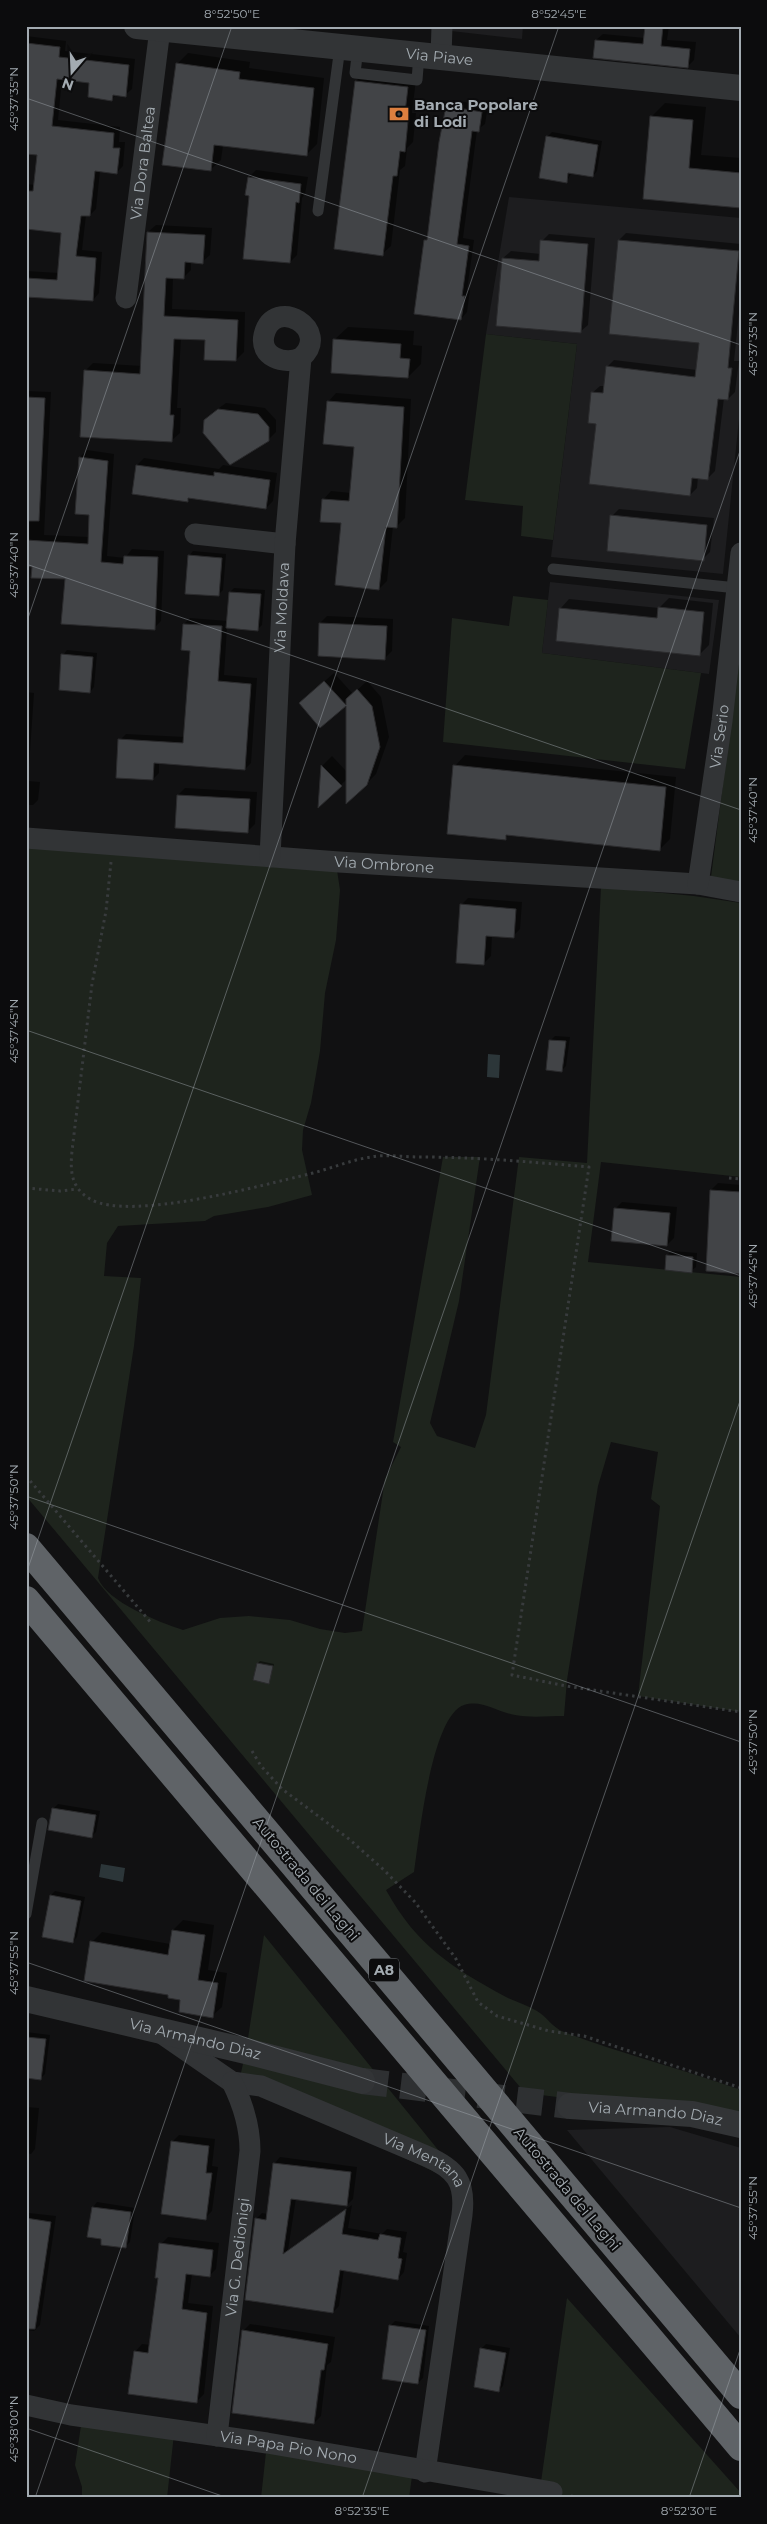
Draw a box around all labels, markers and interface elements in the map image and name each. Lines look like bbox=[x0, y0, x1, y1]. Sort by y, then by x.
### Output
text: 8°52'50"E bbox=[204, 6, 260, 21]
text: 8°52'45"E bbox=[531, 6, 587, 21]
street label: Via Piave bbox=[405, 44, 474, 69]
north arrow bbox=[48, 48, 98, 98]
text: 45°37'35"N bbox=[6, 67, 21, 131]
text: N bbox=[59, 74, 76, 95]
place label: Banca Popolare di Lodi bbox=[414, 95, 538, 131]
bank icon: Banca Popolare di Lodi bbox=[388, 103, 410, 125]
street label: Via Dora Baltea bbox=[126, 105, 159, 221]
text: 45°37'35"N bbox=[745, 312, 760, 376]
text: 45°37'40"N bbox=[6, 532, 21, 598]
street label: Via Moldava bbox=[270, 562, 293, 653]
street label: Via Serio bbox=[705, 703, 733, 770]
text: 45°37'40"N bbox=[745, 777, 760, 843]
street label: Via Ombrone bbox=[333, 852, 435, 877]
text: 45°37'45"N bbox=[6, 999, 21, 1063]
text: 45°37'45"N bbox=[745, 1244, 760, 1308]
text: 45°37'50"N bbox=[6, 1464, 21, 1530]
text: 45°37'50"N bbox=[745, 1709, 760, 1775]
street label: Autostrada dei Laghi bbox=[249, 1813, 364, 1944]
text: 45°37'55"N bbox=[6, 1931, 21, 1995]
road number: A8 bbox=[369, 1958, 399, 1982]
street label: Via Armando Diaz bbox=[128, 2014, 264, 2064]
street label: Via Armando Diaz bbox=[588, 2097, 725, 2130]
street label: Autostrada dei Laghi bbox=[510, 2123, 625, 2254]
street label: Via Mentana bbox=[380, 2129, 470, 2190]
text: 45°37'55"N bbox=[745, 2176, 760, 2240]
street label: Via G. Dedionigi bbox=[221, 2197, 254, 2318]
text: 45°38'00"N bbox=[6, 2396, 21, 2462]
street label: Via Papa Pio Nono bbox=[219, 2426, 359, 2467]
text: 8°52'35"E bbox=[335, 2503, 389, 2518]
text: 8°52'30"E bbox=[661, 2503, 717, 2518]

